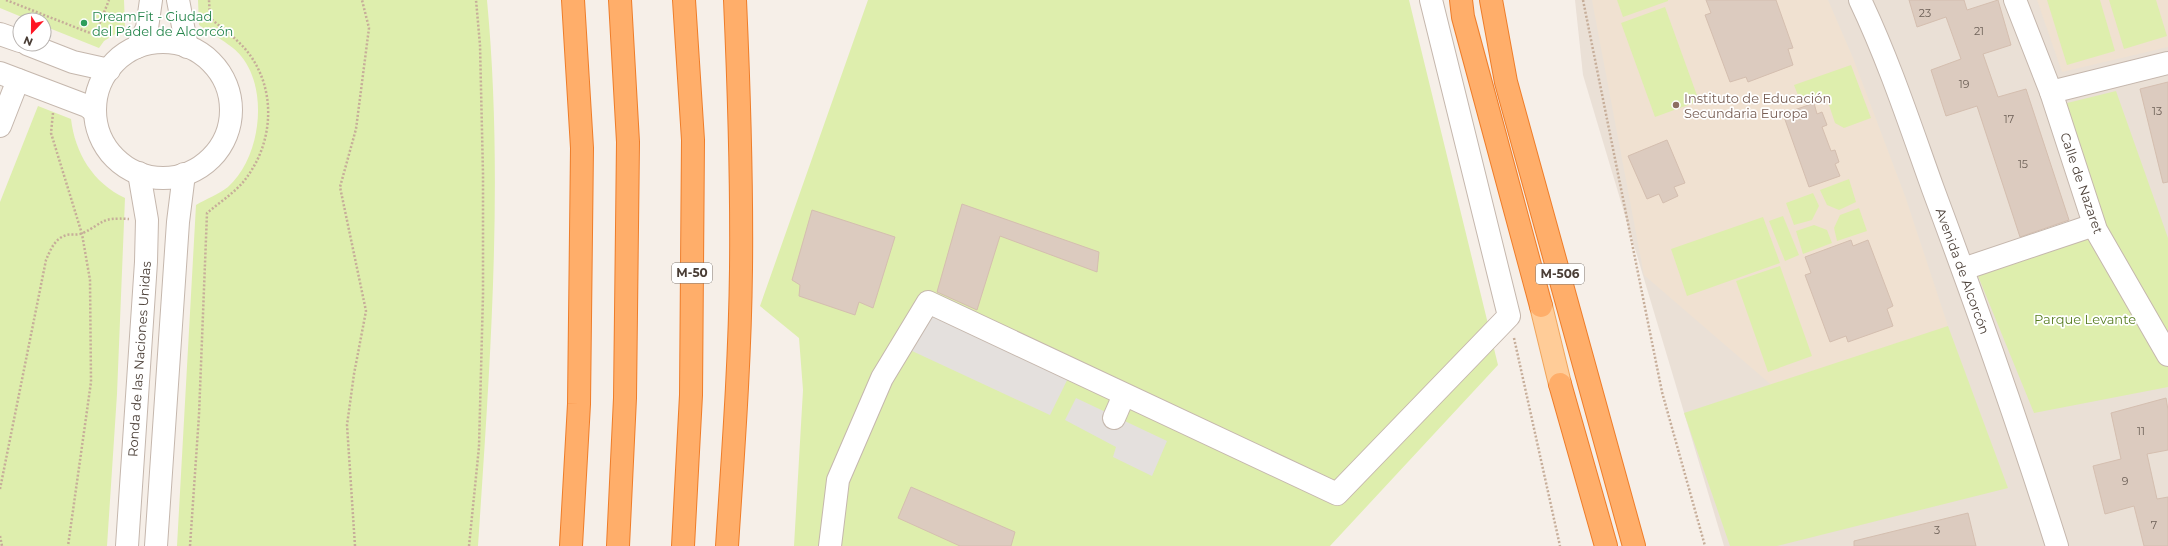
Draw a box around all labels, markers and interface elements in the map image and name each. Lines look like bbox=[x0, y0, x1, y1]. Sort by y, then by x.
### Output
house number: 23 bbox=[1919, 6, 1931, 20]
place label: DreamFit - Ciudad del Pádel de Alcorcón bbox=[92, 8, 233, 39]
north arrow bbox=[12, 12, 52, 52]
marker: DreamFit - Ciudad del Pádel de Alcorcón bbox=[79, 18, 89, 28]
house number: 21 bbox=[1974, 24, 1984, 38]
text: N bbox=[22, 33, 35, 49]
house number: 19 bbox=[1959, 77, 1970, 91]
place label: Instituto de Educación Secundaria Europa bbox=[1684, 90, 1831, 121]
marker: Instituto de Educación Secundaria Europa bbox=[1671, 100, 1681, 110]
house number: 13 bbox=[2152, 104, 2162, 118]
house number: 17 bbox=[2004, 112, 2014, 126]
street label: Calle de Nazaret bbox=[2057, 130, 2107, 236]
house number: 15 bbox=[2018, 157, 2028, 171]
street label: Avenida de Alcorcón bbox=[1933, 206, 1993, 336]
street label: Ronda de las Naciones Unidas bbox=[124, 261, 154, 457]
road number: M-50 bbox=[672, 263, 712, 283]
road number: M-506 bbox=[1536, 264, 1584, 284]
park label: Parque Levante bbox=[2034, 311, 2136, 327]
house number: 11 bbox=[2137, 424, 2145, 438]
house number: 9 bbox=[2122, 474, 2129, 488]
house number: 7 bbox=[2151, 518, 2157, 532]
house number: 3 bbox=[1934, 523, 1940, 537]

